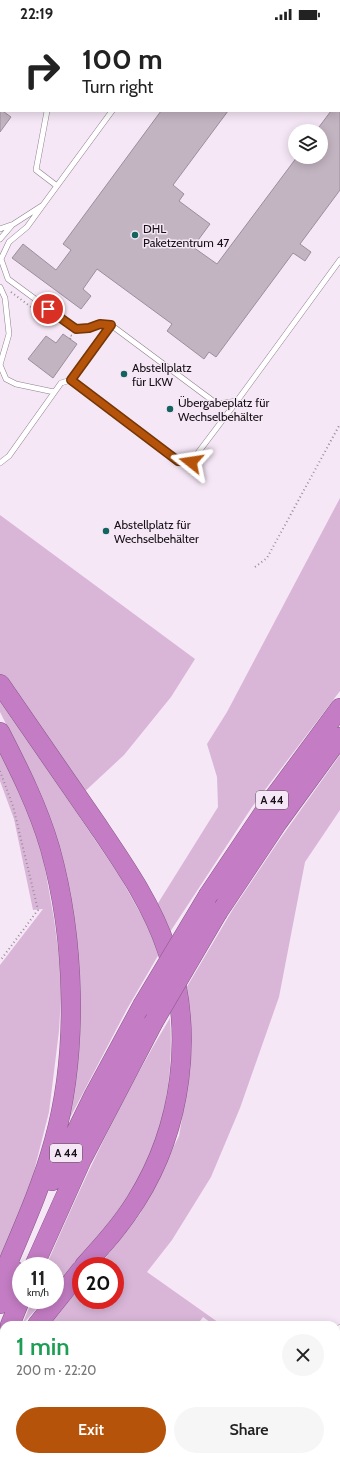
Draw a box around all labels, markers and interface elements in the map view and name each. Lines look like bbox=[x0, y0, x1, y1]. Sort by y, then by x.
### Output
text: 22:19 bbox=[20, 5, 53, 23]
text: 100 m bbox=[82, 42, 163, 76]
icon: right bbox=[16, 44, 68, 96]
text: Turn right bbox=[82, 76, 153, 98]
map controls bbox=[288, 124, 328, 164]
button: layers bbox=[288, 124, 328, 164]
place label: DHL Paketzentrum 47 bbox=[143, 221, 229, 250]
marker: DHL Paketzentrum 47 bbox=[130, 230, 140, 240]
pin bbox=[31, 292, 65, 326]
icon: arrive bbox=[37, 298, 59, 320]
place label: Abstellplatz für LKW bbox=[132, 360, 192, 389]
marker: Abstellplatz für LKW bbox=[119, 369, 129, 379]
place label: Übergabeplatz für Wechselbehälter bbox=[178, 395, 269, 424]
marker: Übergabeplatz für Wechselbehälter bbox=[165, 404, 175, 414]
position arrow bbox=[170, 441, 212, 483]
place label: Abstellplatz für Wechselbehälter bbox=[114, 517, 199, 546]
marker: Abstellplatz für Wechselbehälter bbox=[101, 526, 111, 536]
road number: A 44 bbox=[256, 791, 288, 809]
road number: A 44 bbox=[50, 1144, 82, 1162]
speed limit sign: 20 bbox=[72, 1257, 124, 1309]
text: 11 bbox=[31, 1266, 45, 1290]
text: km/h bbox=[27, 1286, 49, 1299]
text: 1 min bbox=[16, 1332, 70, 1361]
button: close bbox=[282, 1334, 324, 1376]
text: 200 m · 22:20 bbox=[16, 1362, 96, 1378]
button: Exit bbox=[16, 1407, 166, 1453]
button: Share bbox=[174, 1407, 324, 1453]

